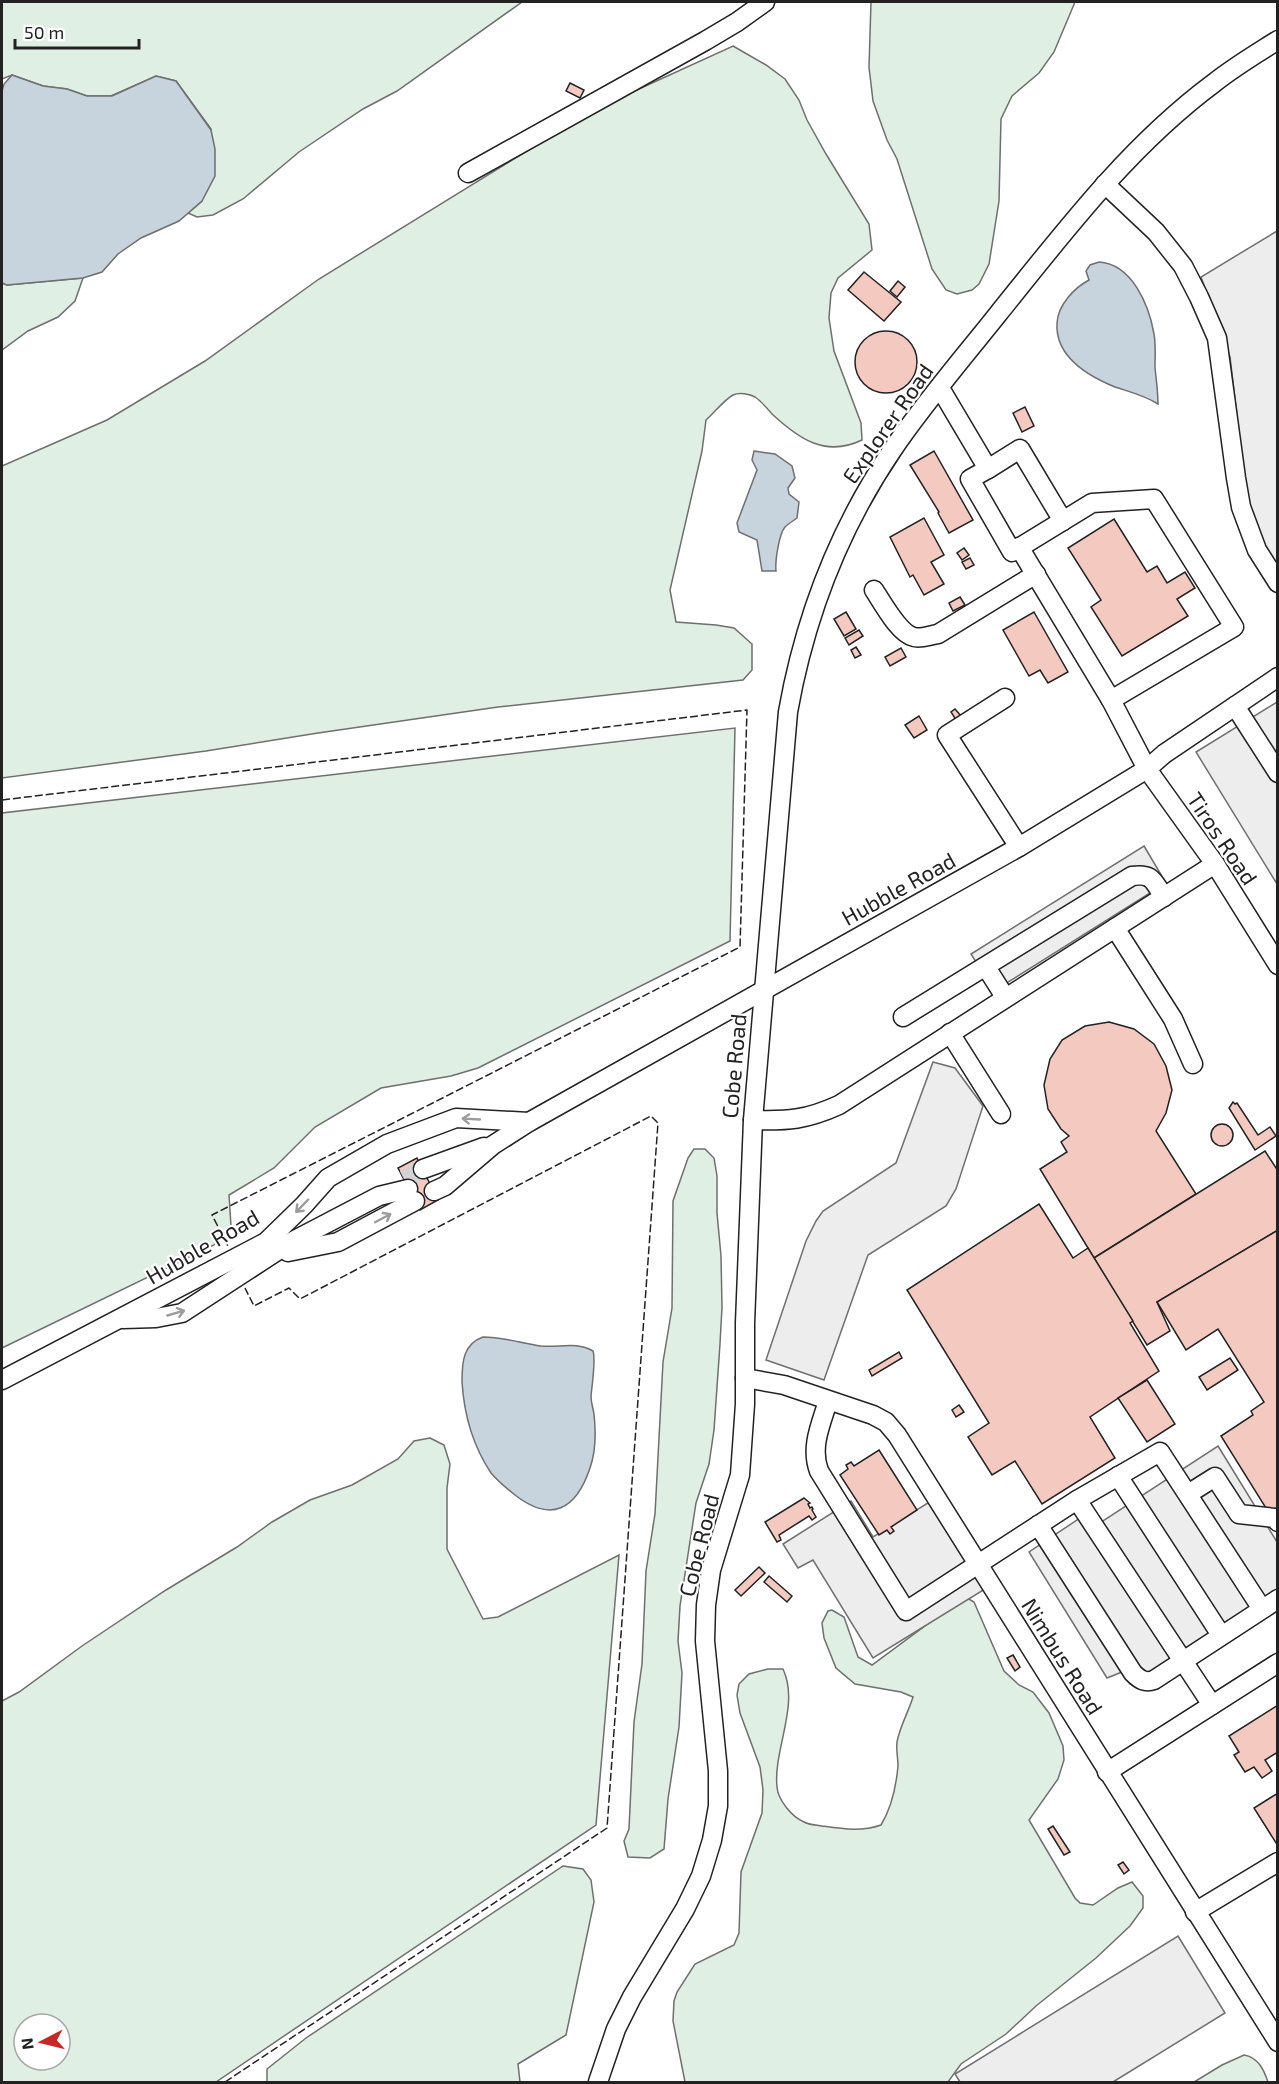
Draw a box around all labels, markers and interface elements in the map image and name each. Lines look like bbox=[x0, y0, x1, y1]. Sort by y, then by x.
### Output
scale bar bbox=[15, 12, 140, 50]
text: 50 m bbox=[24, 21, 64, 43]
street label: Explorer Road bbox=[836, 358, 938, 488]
street label: Tiros Road bbox=[1183, 787, 1263, 889]
street label: Hubble Road bbox=[836, 846, 960, 930]
street label: Cobe Road bbox=[715, 1013, 751, 1119]
one-way arrow bbox=[462, 1114, 482, 1125]
one-way arrow bbox=[295, 1199, 310, 1214]
street label: Hubble Road bbox=[141, 1203, 263, 1289]
one-way arrow bbox=[373, 1212, 391, 1223]
one-way arrow bbox=[166, 1307, 185, 1319]
street label: Cobe Road bbox=[673, 1491, 723, 1599]
street label: Nimbus Road bbox=[1017, 1593, 1109, 1719]
north arrow bbox=[12, 2012, 72, 2072]
text: N bbox=[16, 2037, 37, 2051]

